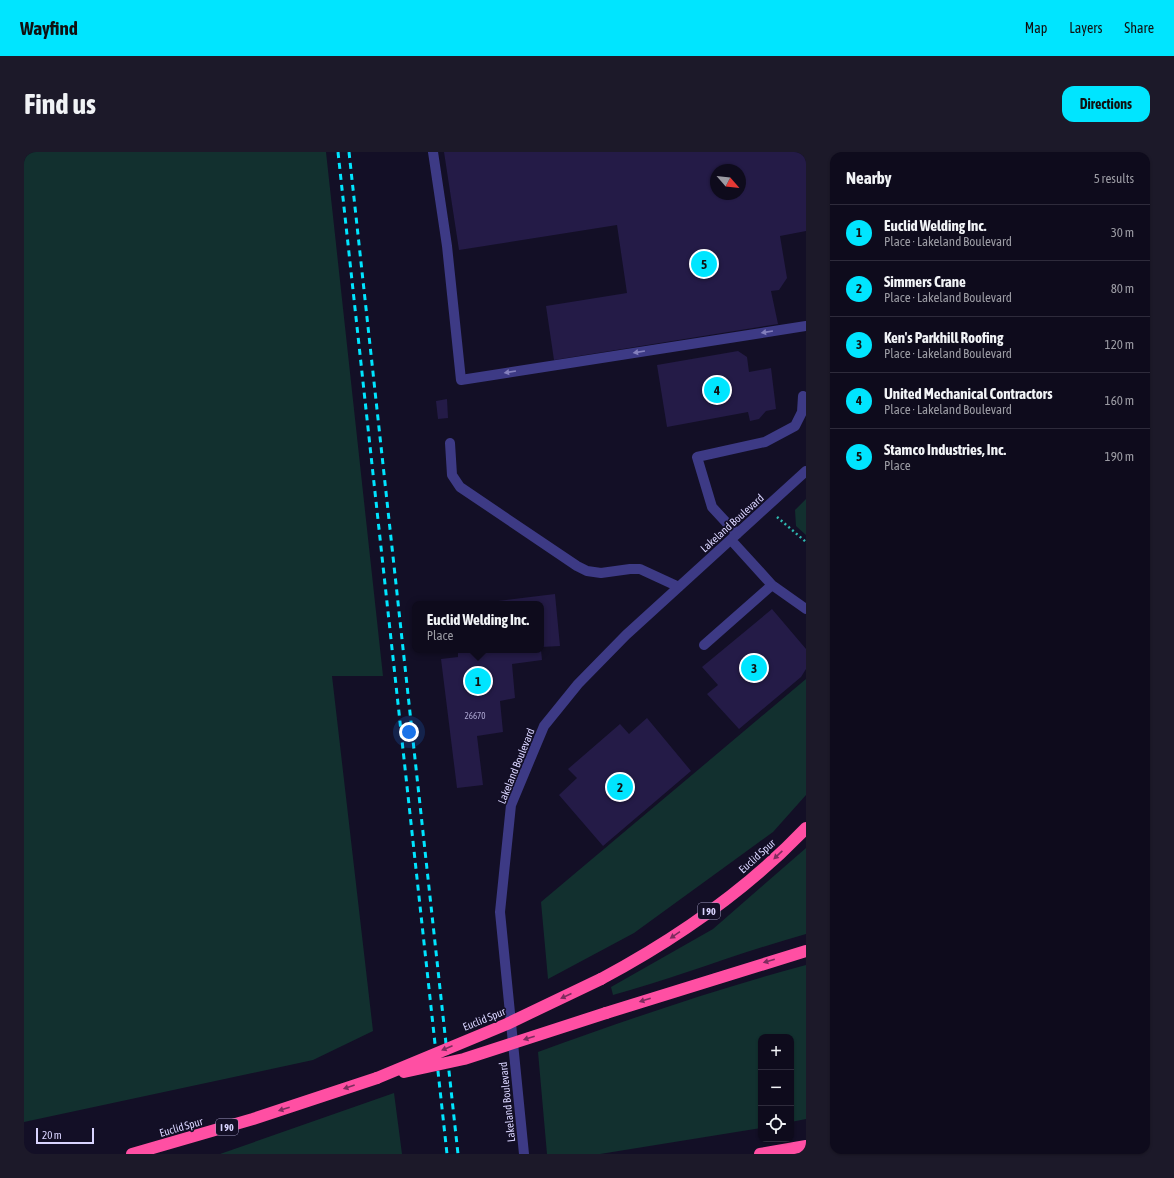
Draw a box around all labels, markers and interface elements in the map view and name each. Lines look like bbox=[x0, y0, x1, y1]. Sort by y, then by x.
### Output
text: Wayfind bbox=[20, 17, 78, 39]
text: Map bbox=[1025, 20, 1047, 36]
text: Layers bbox=[1069, 20, 1102, 36]
text: Share bbox=[1124, 20, 1154, 36]
button: Directions bbox=[1062, 86, 1150, 122]
text: Find us bbox=[24, 88, 96, 120]
north arrow bbox=[710, 164, 746, 200]
text: Nearby bbox=[846, 168, 892, 188]
text: 5 results bbox=[1094, 171, 1134, 186]
text: Euclid Welding Inc. bbox=[884, 217, 987, 234]
text: 1 bbox=[856, 225, 862, 240]
text: 30 m bbox=[1111, 225, 1134, 240]
text: Place · Lakeland Boulevard bbox=[884, 234, 1012, 249]
pin: 5 bbox=[691, 249, 717, 279]
text: Simmers Crane bbox=[884, 273, 966, 290]
text: 2 bbox=[856, 281, 862, 296]
text: 80 m bbox=[1111, 281, 1134, 296]
text: Place · Lakeland Boulevard bbox=[884, 290, 1012, 305]
one-way arrow bbox=[761, 329, 774, 335]
text: Ken's Parkhill Roofing bbox=[884, 329, 1003, 346]
text: 3 bbox=[856, 337, 862, 352]
text: 120 m bbox=[1105, 337, 1134, 352]
text: Place · Lakeland Boulevard bbox=[884, 346, 1012, 361]
one-way arrow bbox=[633, 349, 645, 355]
one-way arrow bbox=[504, 369, 517, 375]
pin: 4 bbox=[704, 375, 730, 405]
text: United Mechanical Contractors bbox=[884, 385, 1053, 402]
text: 4 bbox=[856, 393, 862, 408]
text: 160 m bbox=[1105, 393, 1134, 408]
text: Place · Lakeland Boulevard bbox=[884, 402, 1012, 417]
text: Stamco Industries, Inc. bbox=[884, 441, 1006, 458]
text: 5 bbox=[856, 449, 862, 464]
text: 190 m bbox=[1105, 449, 1134, 464]
text: Place bbox=[884, 458, 911, 473]
street label: Lakeland Boulevard bbox=[698, 492, 766, 554]
popup bbox=[412, 601, 544, 653]
text: Euclid Welding Inc. bbox=[427, 611, 529, 628]
text: Place bbox=[427, 628, 453, 643]
pin: 3 bbox=[741, 653, 767, 683]
pin: 1 bbox=[465, 666, 491, 696]
house number: 26670 bbox=[464, 711, 486, 721]
your location bbox=[399, 722, 419, 742]
street label: Lakeland Boulevard bbox=[495, 726, 537, 806]
pin: 2 bbox=[607, 772, 633, 802]
street label: Euclid Spur bbox=[736, 836, 778, 875]
one-way arrow bbox=[773, 850, 783, 860]
road number: I 90 bbox=[698, 903, 720, 919]
one-way arrow bbox=[670, 931, 681, 939]
one-way arrow bbox=[762, 958, 774, 964]
one-way arrow bbox=[561, 993, 572, 999]
one-way arrow bbox=[638, 997, 650, 1003]
street label: Euclid Spur bbox=[461, 1005, 508, 1033]
map controls bbox=[758, 1034, 794, 1142]
button: + bbox=[758, 1034, 794, 1070]
one-way arrow bbox=[523, 1035, 535, 1041]
one-way arrow bbox=[442, 1045, 453, 1051]
street label: Lakeland Boulevard bbox=[497, 1061, 517, 1143]
button: − bbox=[758, 1070, 794, 1106]
one-way arrow bbox=[343, 1085, 355, 1091]
one-way arrow bbox=[278, 1106, 290, 1112]
button: locate bbox=[758, 1106, 794, 1142]
street label: Euclid Spur bbox=[158, 1115, 205, 1139]
road number: I 90 bbox=[216, 1119, 238, 1135]
scale bar bbox=[36, 1126, 94, 1145]
text: 20 m bbox=[42, 1129, 62, 1141]

